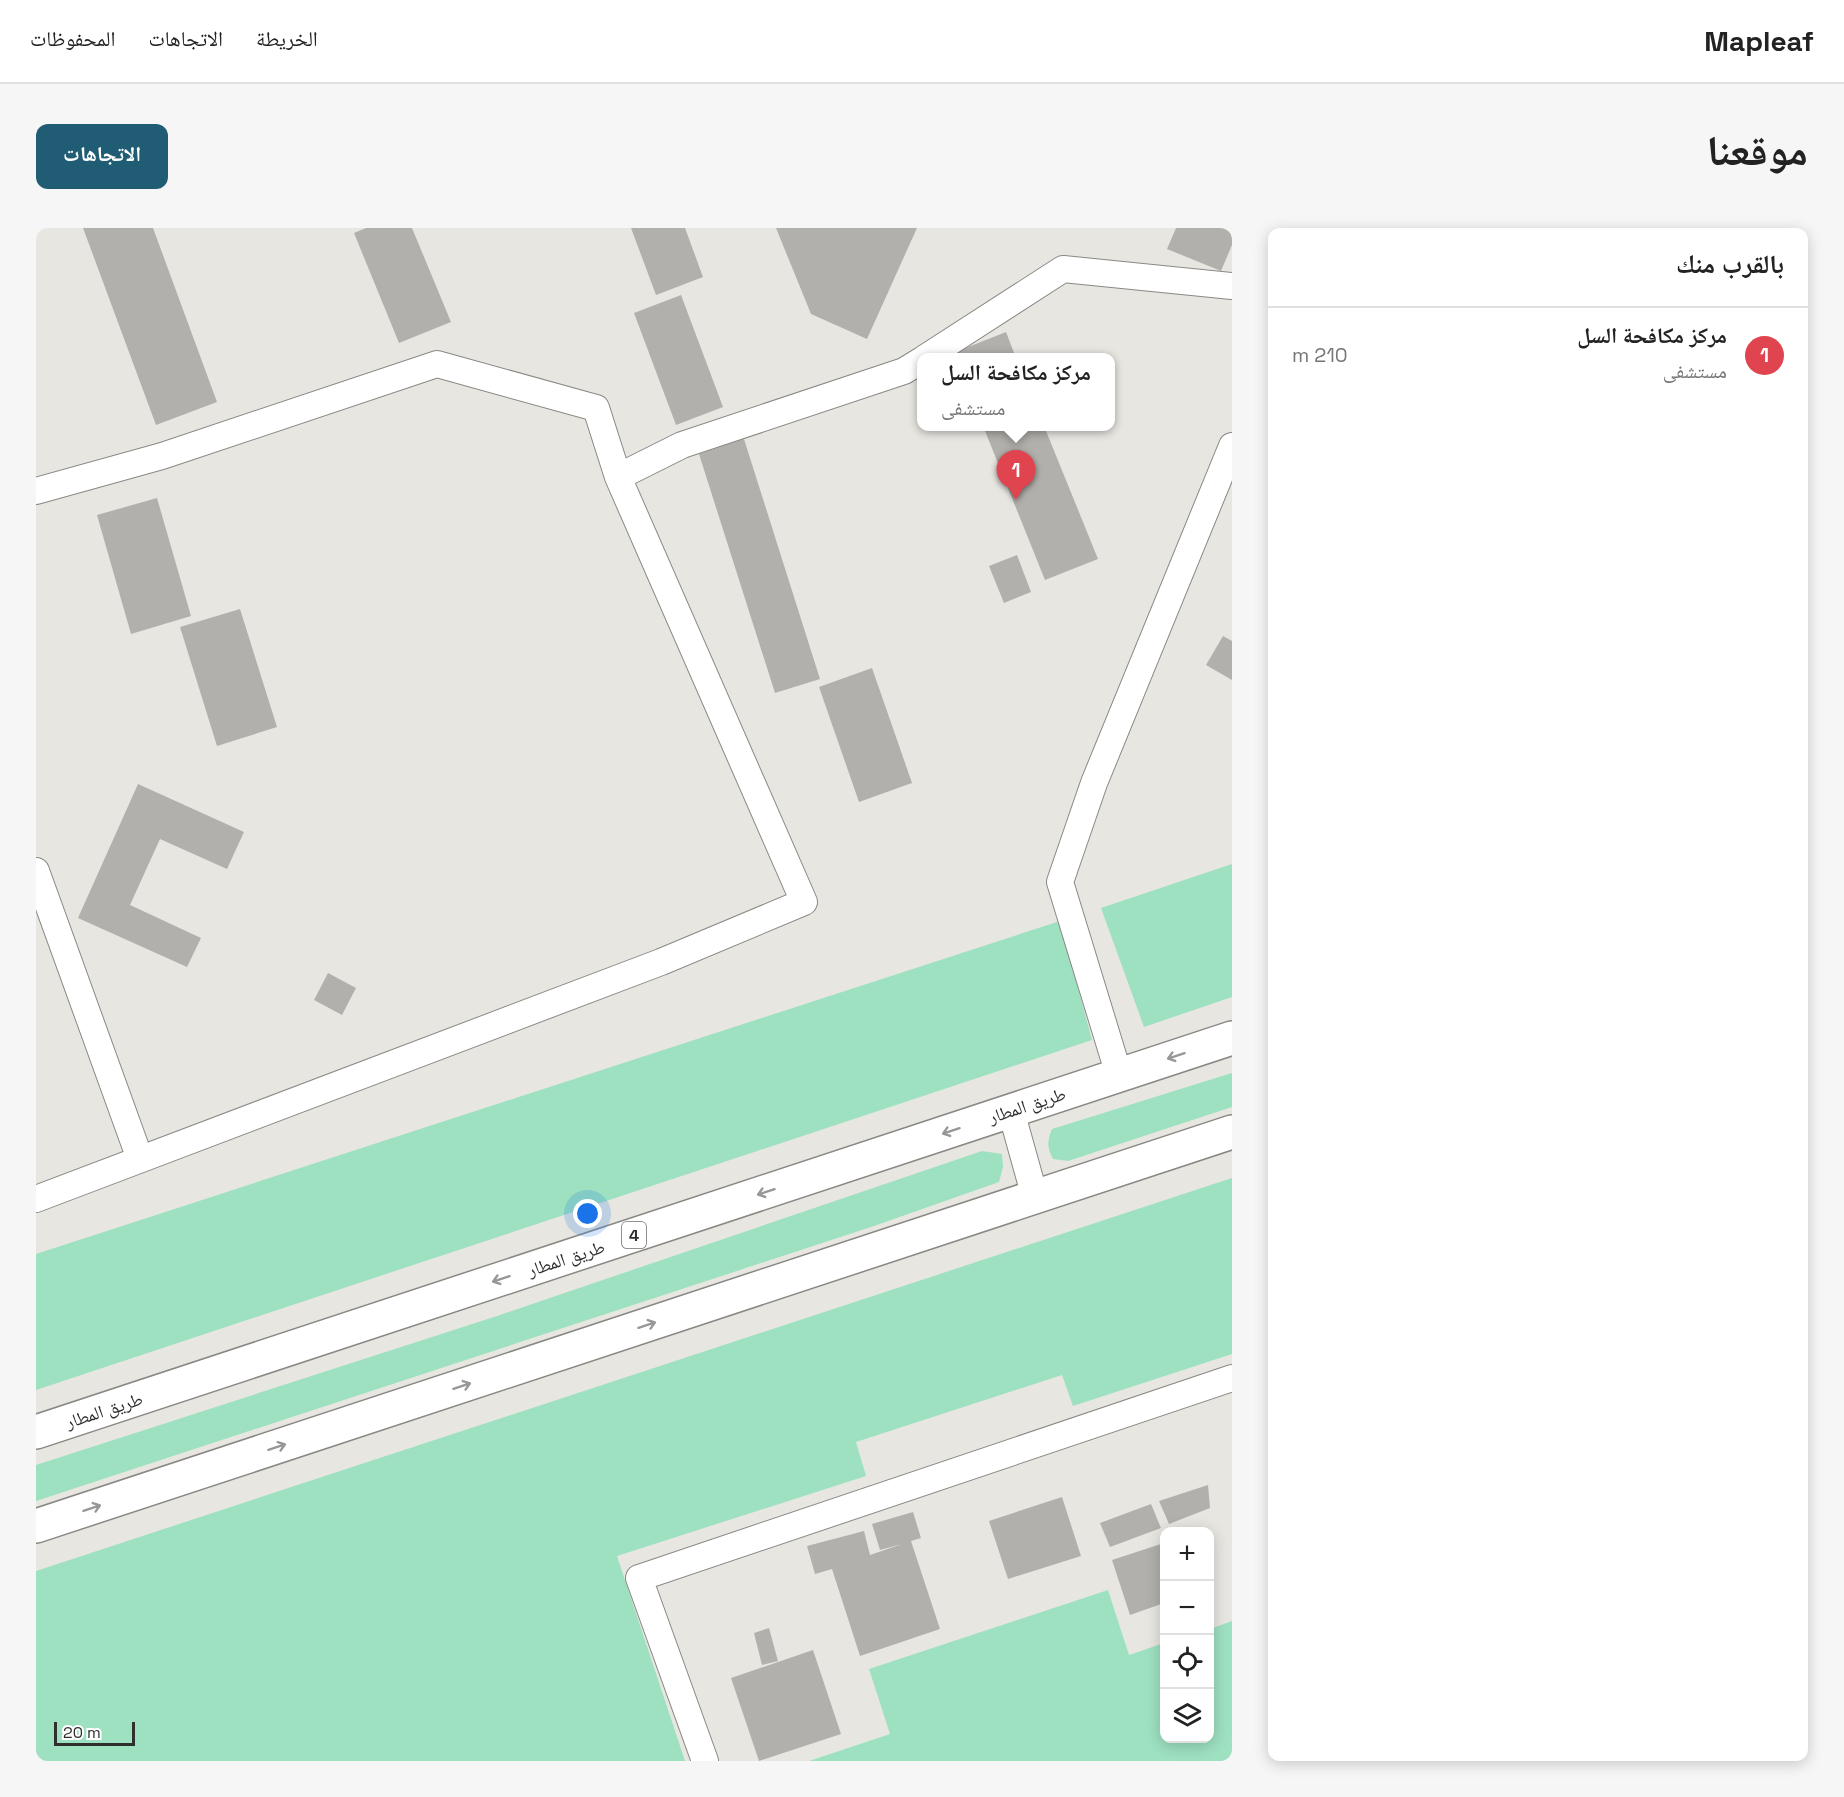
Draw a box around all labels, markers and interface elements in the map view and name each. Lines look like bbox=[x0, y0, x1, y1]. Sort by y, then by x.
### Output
text: Mapleaf bbox=[1704, 23, 1814, 59]
text: المحفوظات bbox=[30, 25, 115, 52]
text: الاتجاهات bbox=[148, 25, 223, 52]
text: الخريطة bbox=[256, 25, 318, 52]
button: الاتجاهات bbox=[36, 124, 168, 189]
text: موقعنا bbox=[1707, 124, 1808, 177]
text: بالقرب منك bbox=[1676, 247, 1784, 281]
text: مركز مكافحة السل bbox=[1577, 321, 1727, 349]
text: 210 m bbox=[1292, 342, 1348, 368]
text: 1 bbox=[1760, 342, 1769, 368]
popup bbox=[917, 353, 1115, 431]
text: مركز مكافحة السل bbox=[941, 358, 1091, 386]
text: مستشفى bbox=[1663, 358, 1727, 384]
text: مستشفى bbox=[941, 395, 1005, 421]
pin: 1 bbox=[996, 450, 1036, 500]
one-way arrow bbox=[1167, 1051, 1186, 1062]
street label: طريق المطار bbox=[985, 1082, 1069, 1129]
one-way arrow bbox=[942, 1126, 961, 1137]
one-way arrow bbox=[757, 1187, 776, 1198]
your location bbox=[573, 1199, 602, 1228]
road number: 4 bbox=[622, 1222, 646, 1248]
street label: طريق المطار bbox=[524, 1235, 608, 1282]
one-way arrow bbox=[492, 1274, 511, 1285]
one-way arrow bbox=[637, 1319, 656, 1330]
one-way arrow bbox=[452, 1380, 471, 1391]
street label: طريق المطار bbox=[62, 1387, 146, 1434]
one-way arrow bbox=[267, 1441, 286, 1452]
one-way arrow bbox=[82, 1502, 101, 1513]
map controls bbox=[1160, 1527, 1214, 1743]
button: + bbox=[1160, 1527, 1214, 1581]
button: − bbox=[1160, 1581, 1214, 1635]
button: locate bbox=[1160, 1635, 1214, 1689]
button: layers bbox=[1160, 1689, 1214, 1743]
scale bar bbox=[54, 1719, 135, 1746]
text: 20 m bbox=[63, 1722, 101, 1743]

